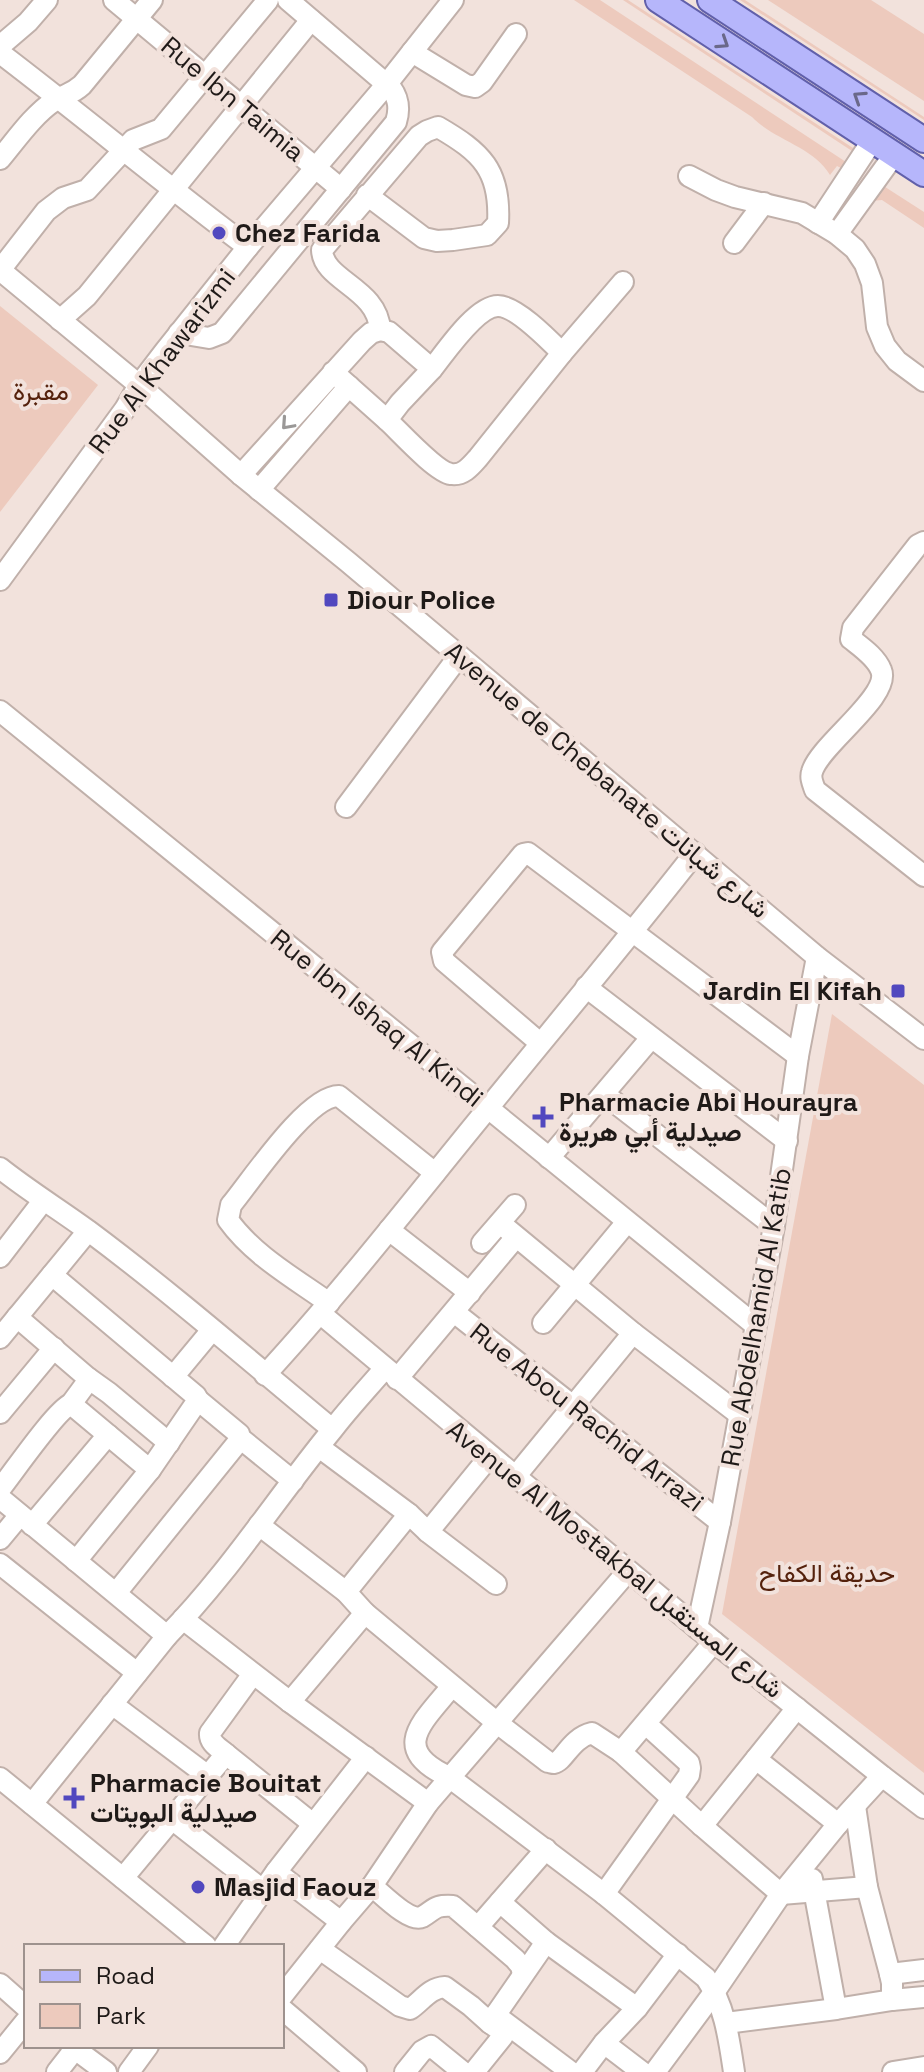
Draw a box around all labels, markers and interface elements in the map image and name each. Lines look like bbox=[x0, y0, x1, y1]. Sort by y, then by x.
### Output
street label: Rue Ibn Taimia bbox=[154, 29, 312, 169]
one-way arrow bbox=[714, 33, 728, 48]
one-way arrow bbox=[853, 92, 867, 107]
place label: Chez Farida bbox=[235, 216, 380, 250]
marker: Chez Farida bbox=[210, 224, 228, 242]
street label: Rue Al Khawarizmi bbox=[81, 261, 243, 461]
park label: مقبرة bbox=[13, 374, 69, 408]
one-way arrow bbox=[282, 414, 297, 429]
place label: Diour Police bbox=[347, 583, 495, 617]
marker: Diour Police bbox=[322, 591, 340, 609]
street label: Avenue de Chebanate شارع شبانات bbox=[437, 634, 776, 927]
street label: Rue Ibn Ishaq Al Kindi bbox=[264, 922, 490, 1114]
place label: Jardin El Kifah bbox=[703, 974, 882, 1008]
marker: Jardin El Kifah bbox=[889, 982, 907, 1000]
place label: Pharmacie Abi Hourayra صيدلية أبي هريرة bbox=[559, 1085, 858, 1154]
marker: Pharmacie Abi Hourayra صيدلية أبي هريرة bbox=[534, 1108, 552, 1126]
street label: Rue Abdelhamid Al Katib bbox=[713, 1165, 799, 1469]
street label: Rue Abou Rachid Arrazi bbox=[463, 1315, 711, 1519]
street label: Avenue Al Mostakbal شارع المستقبل bbox=[439, 1412, 790, 1706]
park label: حديقة الكفاح bbox=[759, 1556, 895, 1591]
place label: Pharmacie Bouitat صيدلية البويتات bbox=[90, 1766, 322, 1830]
marker: Pharmacie Bouitat صيدلية البويتات bbox=[65, 1789, 83, 1807]
place label: Masjid Faouz bbox=[214, 1870, 376, 1904]
marker: Masjid Faouz bbox=[189, 1878, 207, 1896]
legend bbox=[24, 1944, 284, 2048]
text: Road bbox=[96, 1960, 155, 1991]
text: Park bbox=[96, 2000, 146, 2031]

